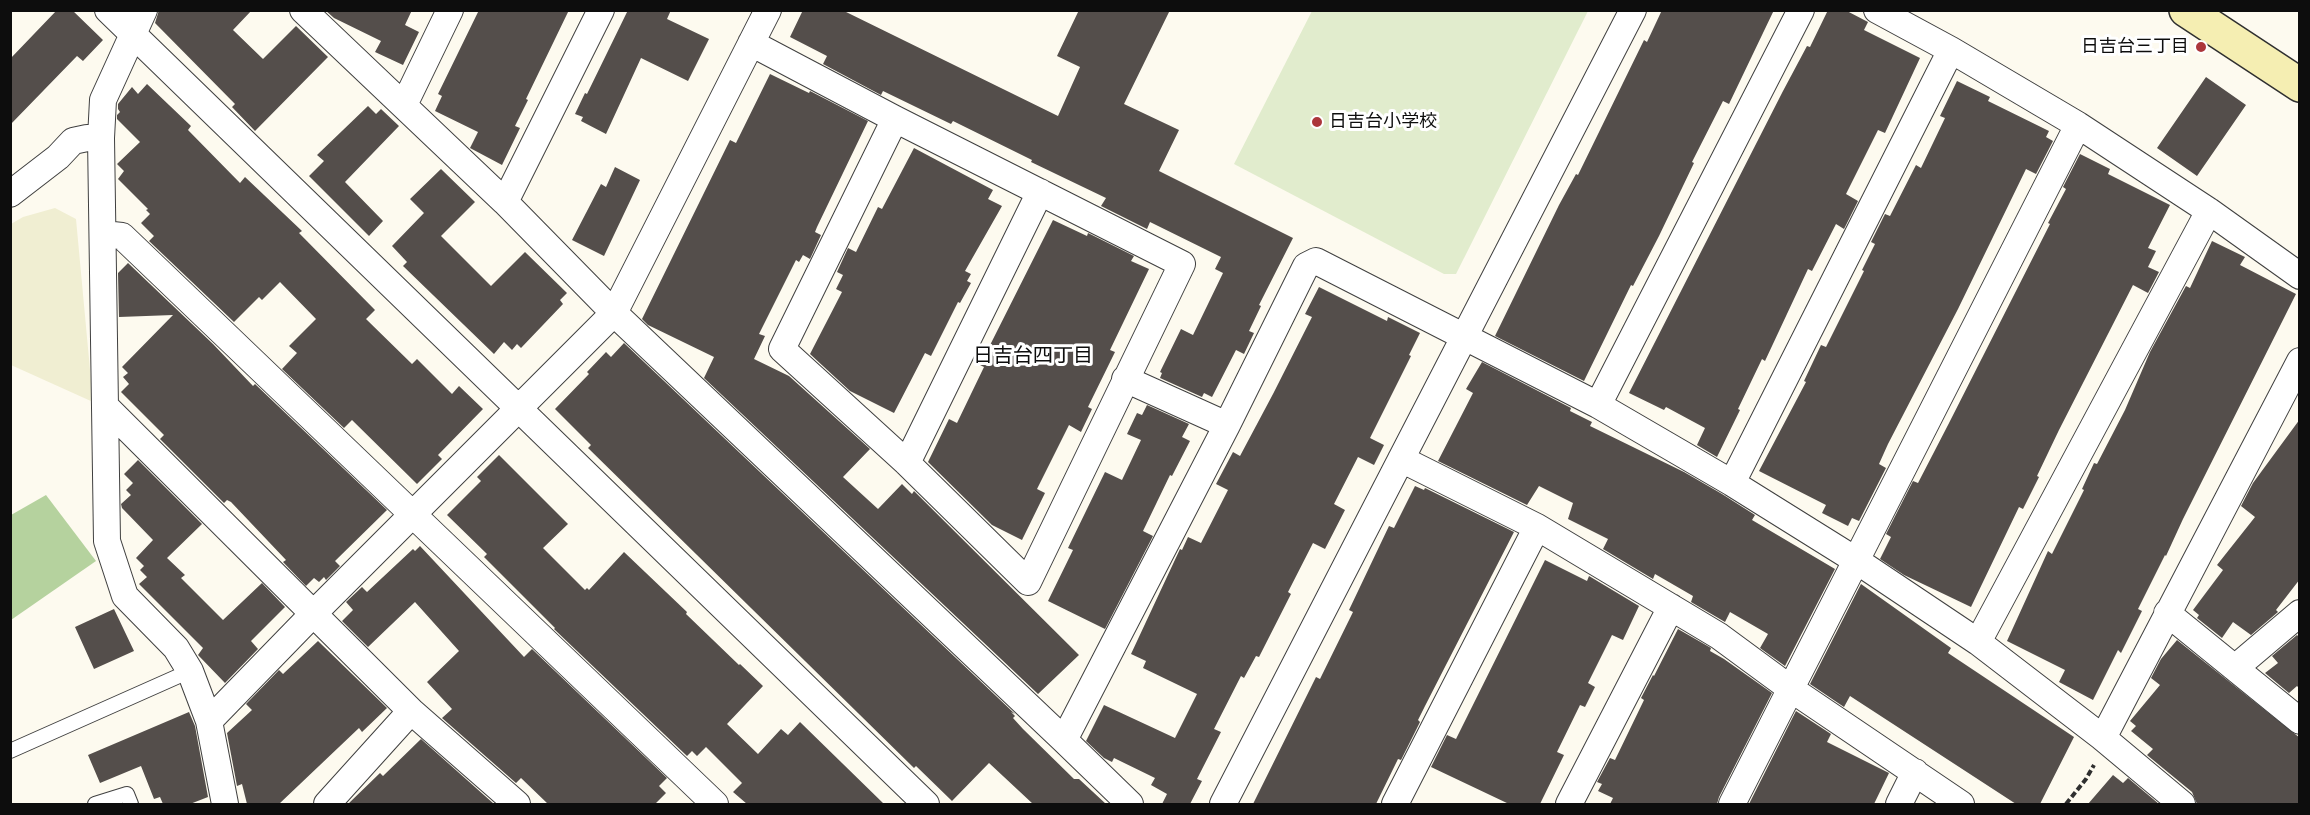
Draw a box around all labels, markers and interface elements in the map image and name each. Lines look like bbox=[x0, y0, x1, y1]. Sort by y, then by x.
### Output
place label: 日吉台三丁目 bbox=[2081, 36, 2189, 58]
marker: 日吉台三丁目 bbox=[2194, 40, 2208, 54]
place label: 日吉台小学校 bbox=[1329, 111, 1437, 133]
marker: 日吉台小学校 bbox=[1310, 115, 1324, 129]
district label: 日吉台四丁目 bbox=[973, 344, 1093, 368]

